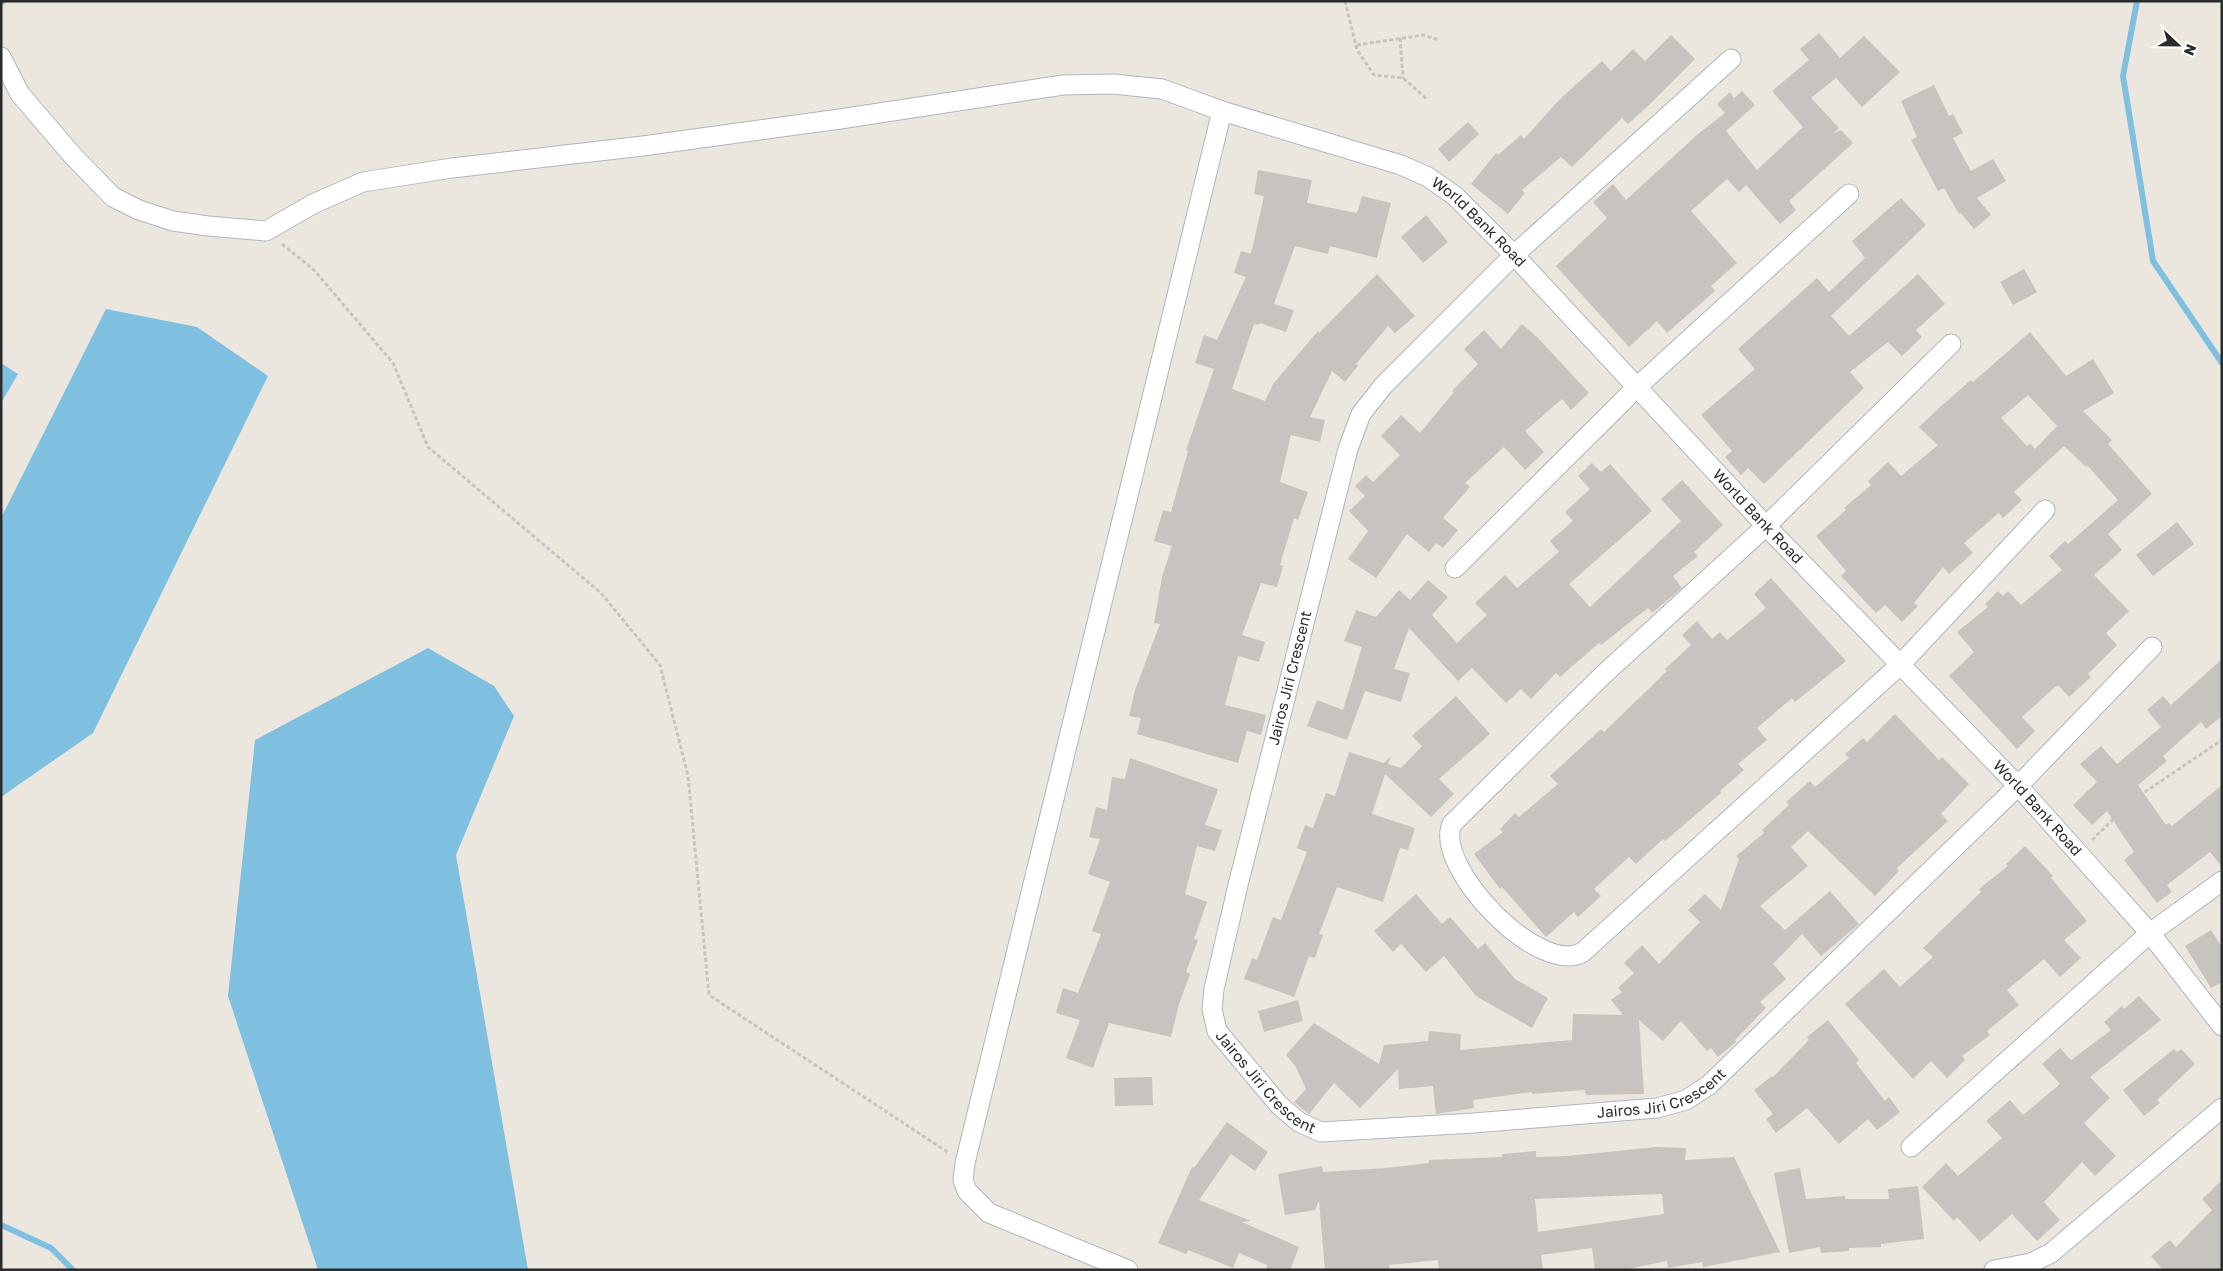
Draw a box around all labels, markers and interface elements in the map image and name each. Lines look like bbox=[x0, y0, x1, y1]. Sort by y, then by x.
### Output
north arrow bbox=[2153, 20, 2203, 70]
text: N bbox=[2181, 42, 2200, 58]
street label: World Bank Road bbox=[1429, 172, 1530, 270]
street label: World Bank Road bbox=[1710, 465, 1807, 567]
street label: Jairos Jiri Crescent bbox=[1264, 609, 1314, 747]
street label: World Bank Road bbox=[1990, 756, 2086, 859]
street label: Jairos Jiri Crescent bbox=[1212, 1026, 1319, 1137]
street label: Jairos Jiri Crescent bbox=[1596, 1064, 1729, 1121]

